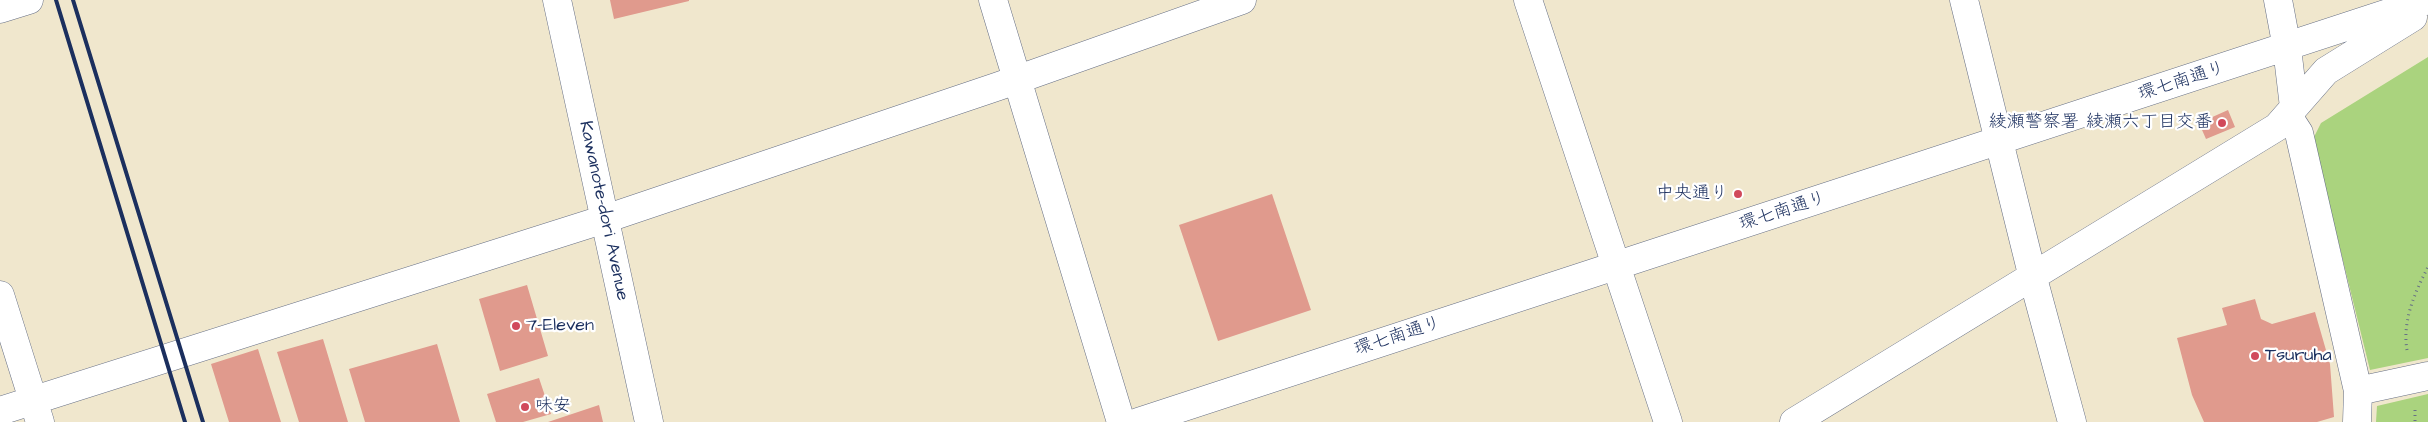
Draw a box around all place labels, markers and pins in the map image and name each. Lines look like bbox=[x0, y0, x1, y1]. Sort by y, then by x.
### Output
place label: 綾瀬警察署 綾瀬六丁目交番 bbox=[1989, 112, 2212, 134]
marker: 綾瀬警察署 綾瀬六丁目交番 bbox=[2216, 117, 2228, 129]
place label: 中央通り bbox=[1656, 183, 1728, 205]
marker: 中央通り bbox=[1732, 188, 1744, 200]
place label: 7-Eleven bbox=[526, 315, 594, 337]
marker: 7-Eleven bbox=[510, 320, 522, 332]
place label: Tsuruha bbox=[2265, 345, 2332, 367]
marker: Tsuruha bbox=[2249, 350, 2261, 362]
place label: 味安 bbox=[535, 396, 571, 418]
marker: 味安 bbox=[519, 401, 531, 413]

